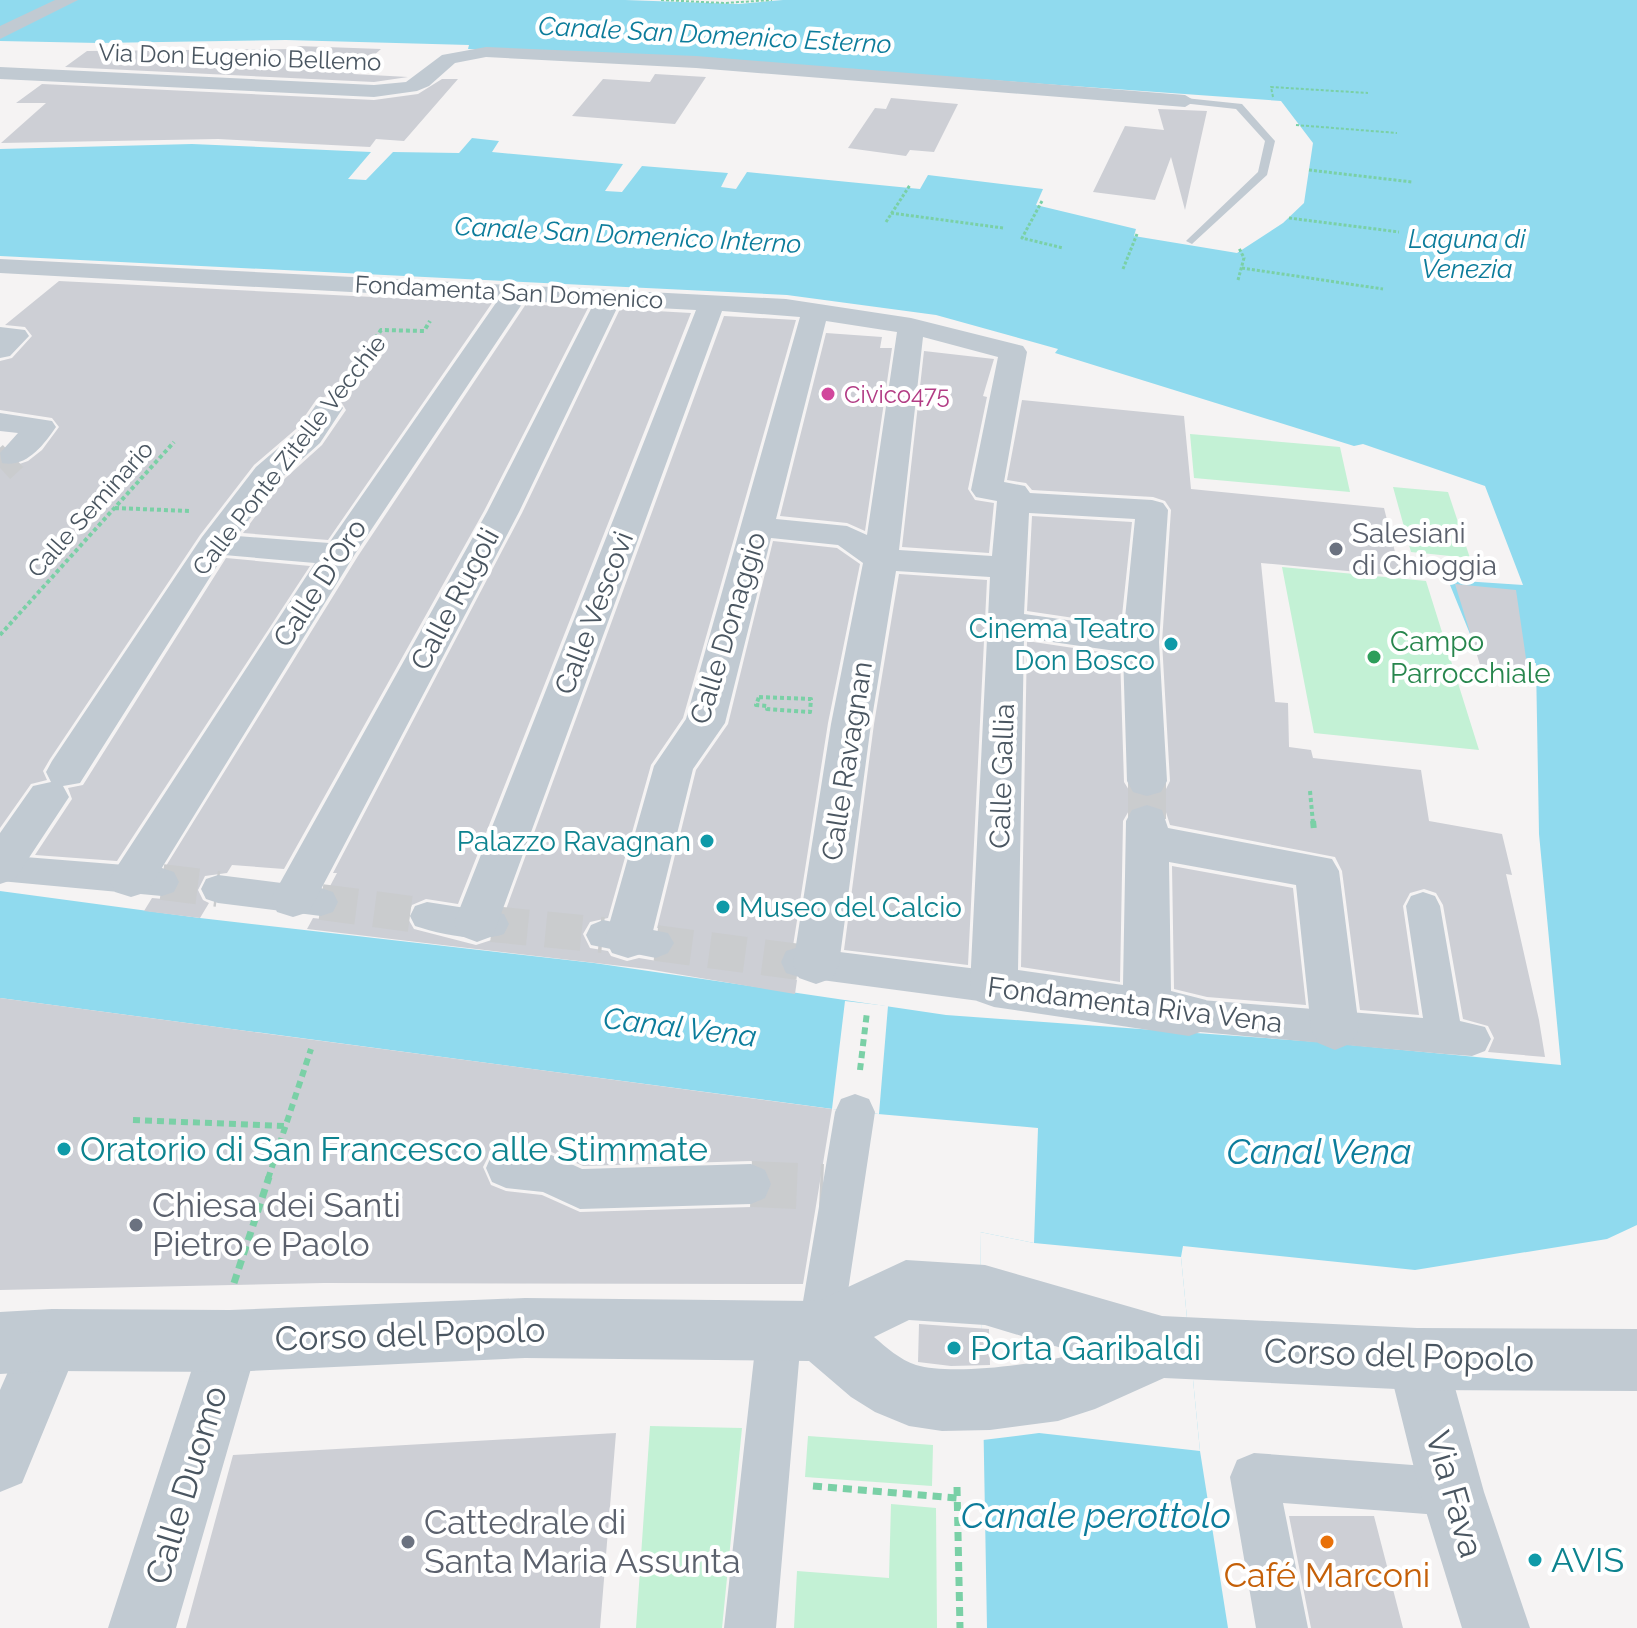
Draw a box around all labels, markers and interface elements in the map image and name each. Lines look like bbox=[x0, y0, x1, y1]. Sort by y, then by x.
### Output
water label: Canale San Domenico Esterno bbox=[538, 11, 892, 59]
street label: Via Don Eugenio Bellemo bbox=[98, 38, 382, 76]
water label: Canale San Domenico Interno bbox=[454, 211, 802, 259]
water label: Laguna di Venezia bbox=[1408, 224, 1527, 284]
street label: Fondamenta San Domenico bbox=[354, 269, 664, 315]
street label: Calle Ponte Zitelle Vecchie bbox=[186, 329, 392, 581]
place label: Civico475 bbox=[844, 380, 950, 409]
marker: Civico475 bbox=[819, 385, 837, 403]
street label: Calle Seminario bbox=[21, 435, 159, 583]
street label: Calle D'Oro bbox=[266, 513, 374, 653]
place label: Salesiani di Chioggia bbox=[1352, 517, 1497, 582]
street label: Calle Rugoli bbox=[404, 523, 506, 675]
street label: Calle Vescovi bbox=[548, 527, 640, 699]
street label: Calle Donaggio bbox=[683, 528, 773, 728]
marker: Salesiani di Chioggia bbox=[1327, 540, 1345, 558]
place label: Cinema Teatro Don Bosco bbox=[969, 612, 1155, 677]
place label: Campo Parrocchiale bbox=[1390, 625, 1551, 690]
marker: Cinema Teatro Don Bosco bbox=[1162, 635, 1180, 653]
marker: Campo Parrocchiale bbox=[1365, 648, 1383, 666]
street label: Calle Ravagnan bbox=[815, 659, 879, 863]
street label: Calle Gallia bbox=[983, 703, 1021, 849]
place label: Palazzo Ravagnan bbox=[457, 825, 691, 858]
marker: Palazzo Ravagnan bbox=[698, 832, 716, 850]
place label: Museo del Calcio bbox=[739, 891, 962, 924]
marker: Museo del Calcio bbox=[714, 898, 732, 916]
street label: Fondamenta Riva Vena bbox=[986, 971, 1284, 1039]
water label: Canal Vena bbox=[601, 1000, 759, 1054]
place label: Oratorio di San Francesco alle Stimmate bbox=[80, 1129, 708, 1169]
water label: Canal Vena bbox=[1226, 1130, 1412, 1172]
marker: Oratorio di San Francesco alle Stimmate bbox=[55, 1140, 73, 1158]
place label: Chiesa dei Santi Pietro e Paolo bbox=[152, 1185, 401, 1264]
marker: Chiesa dei Santi Pietro e Paolo bbox=[127, 1216, 145, 1234]
street label: Corso del Popolo bbox=[274, 1309, 546, 1359]
place label: Porta Garibaldi bbox=[970, 1328, 1201, 1368]
street label: Corso del Popolo bbox=[1263, 1330, 1535, 1380]
marker: Porta Garibaldi bbox=[945, 1339, 963, 1357]
street label: Calle Duomo bbox=[137, 1381, 235, 1589]
street label: Via Fava bbox=[1418, 1426, 1492, 1562]
water label: Canale perottolo bbox=[961, 1494, 1231, 1536]
place label: Cattedrale di Santa Maria Assunta bbox=[424, 1502, 740, 1581]
marker: Cattedrale di Santa Maria Assunta bbox=[399, 1533, 417, 1551]
marker: Café Marconi bbox=[1318, 1533, 1336, 1551]
place label: AVIS bbox=[1551, 1540, 1624, 1580]
marker: AVIS bbox=[1526, 1551, 1544, 1569]
place label: Café Marconi bbox=[1224, 1555, 1430, 1595]

